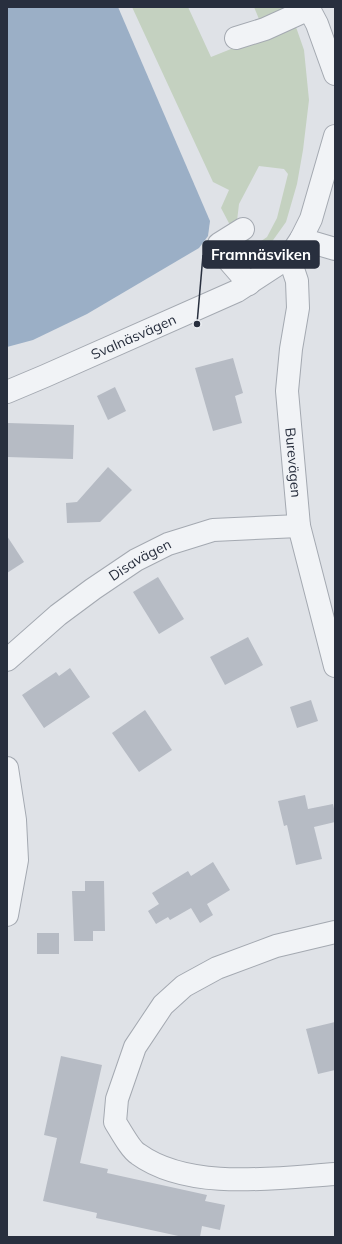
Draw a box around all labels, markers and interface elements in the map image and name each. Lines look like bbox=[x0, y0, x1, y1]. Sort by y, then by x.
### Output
callout: Framnäsviken bbox=[203, 241, 319, 268]
text: Framnäsviken bbox=[211, 245, 311, 264]
street label: Svalnäsvägen bbox=[88, 310, 179, 364]
street label: Burevägen bbox=[281, 427, 305, 498]
street label: Disavägen bbox=[105, 535, 174, 585]

